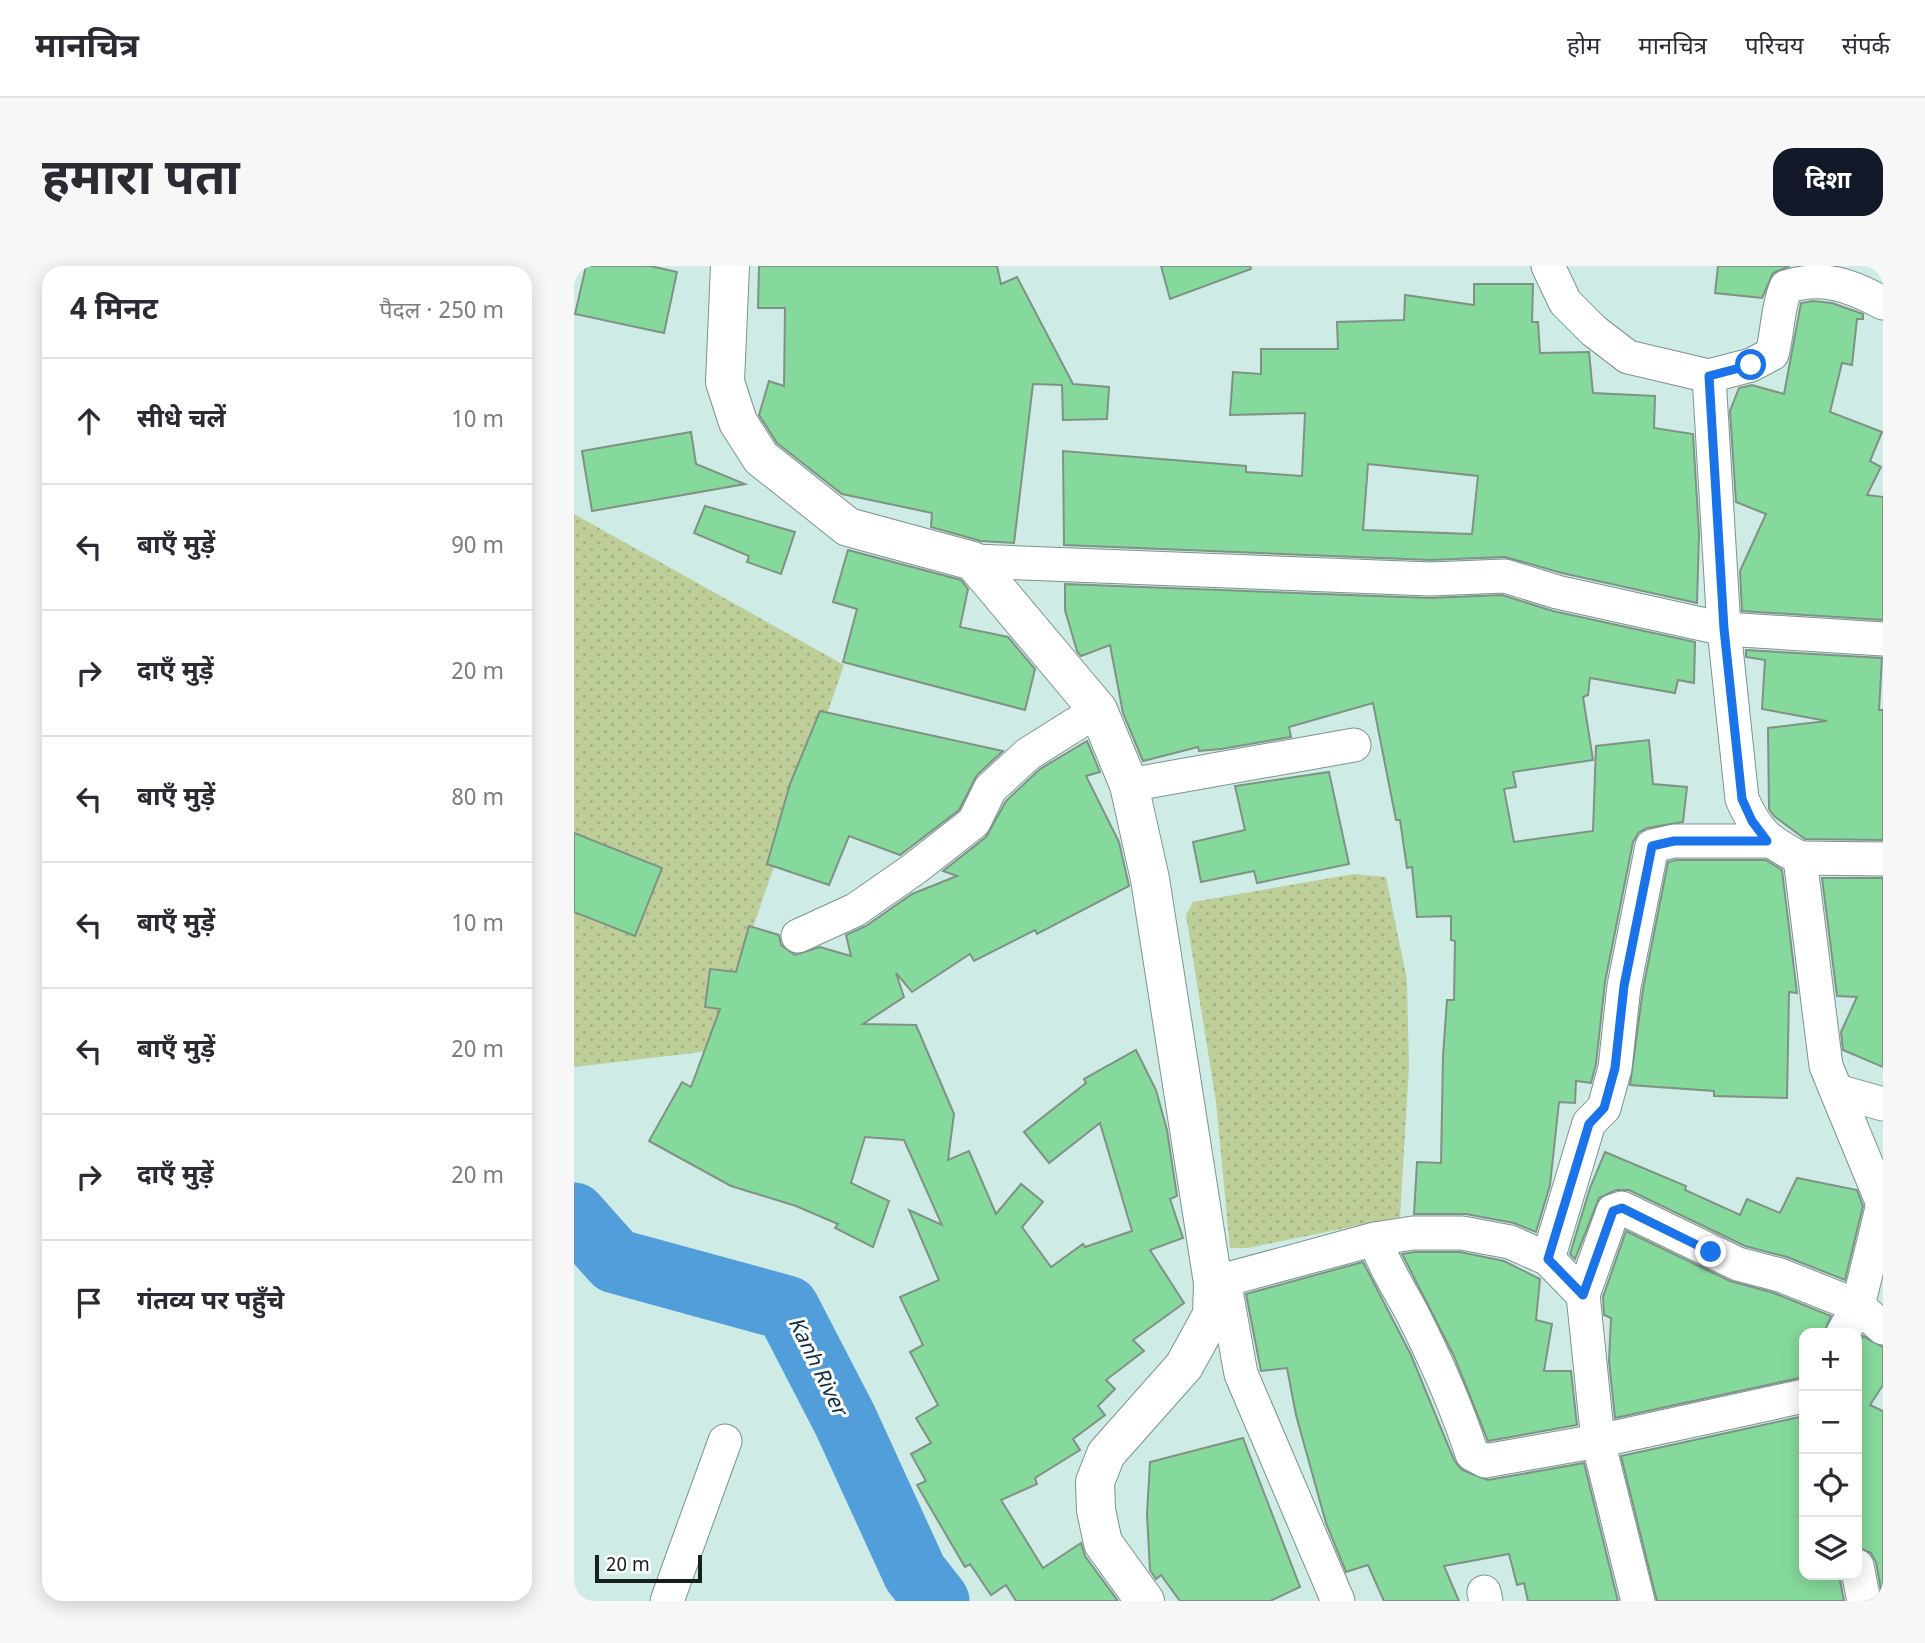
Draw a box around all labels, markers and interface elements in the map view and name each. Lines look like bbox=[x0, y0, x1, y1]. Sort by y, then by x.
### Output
text: मानचित्र bbox=[35, 27, 139, 70]
text: होम bbox=[1567, 32, 1600, 64]
text: मानचित्र bbox=[1638, 32, 1707, 64]
text: परिचय bbox=[1745, 32, 1804, 64]
text: संपर्क bbox=[1842, 32, 1890, 64]
button: दिशा bbox=[1773, 148, 1883, 216]
text: हमारा पता bbox=[42, 150, 240, 214]
text: 4 मिनट bbox=[70, 292, 158, 331]
text: पैदल · 250 m bbox=[380, 297, 504, 327]
route start bbox=[1735, 349, 1766, 380]
icon: ahead bbox=[70, 402, 108, 440]
text: सीधे चलें bbox=[137, 404, 226, 438]
text: 10 m bbox=[451, 406, 504, 436]
icon: left bbox=[70, 528, 108, 566]
text: बाएँ मुड़ें bbox=[137, 530, 215, 564]
text: 90 m bbox=[451, 532, 504, 562]
icon: right bbox=[70, 654, 108, 692]
text: दाएँ मुड़ें bbox=[137, 656, 214, 690]
text: 20 m bbox=[451, 658, 504, 688]
icon: left bbox=[70, 780, 108, 818]
text: बाएँ मुड़ें bbox=[137, 782, 215, 816]
text: 80 m bbox=[451, 784, 504, 814]
icon: left bbox=[70, 906, 108, 944]
text: बाएँ मुड़ें bbox=[137, 908, 215, 942]
text: 10 m bbox=[451, 910, 504, 940]
icon: left bbox=[70, 1032, 108, 1070]
text: बाएँ मुड़ें bbox=[137, 1034, 215, 1068]
text: 20 m bbox=[451, 1036, 504, 1066]
icon: right bbox=[70, 1158, 108, 1196]
text: दाएँ मुड़ें bbox=[137, 1160, 214, 1194]
text: 20 m bbox=[451, 1162, 504, 1192]
route end bbox=[1695, 1236, 1726, 1267]
icon: arrive bbox=[70, 1284, 108, 1322]
text: गंतव्य पर पहुँचे bbox=[137, 1286, 284, 1320]
water label: Kanh River bbox=[780, 1313, 853, 1424]
map controls bbox=[1799, 1328, 1862, 1580]
button: + bbox=[1799, 1328, 1862, 1391]
button: − bbox=[1799, 1391, 1862, 1454]
button: locate bbox=[1799, 1454, 1862, 1517]
button: layers bbox=[1799, 1517, 1862, 1580]
scale bar bbox=[595, 1552, 702, 1584]
text: 20 m bbox=[606, 1554, 650, 1579]

